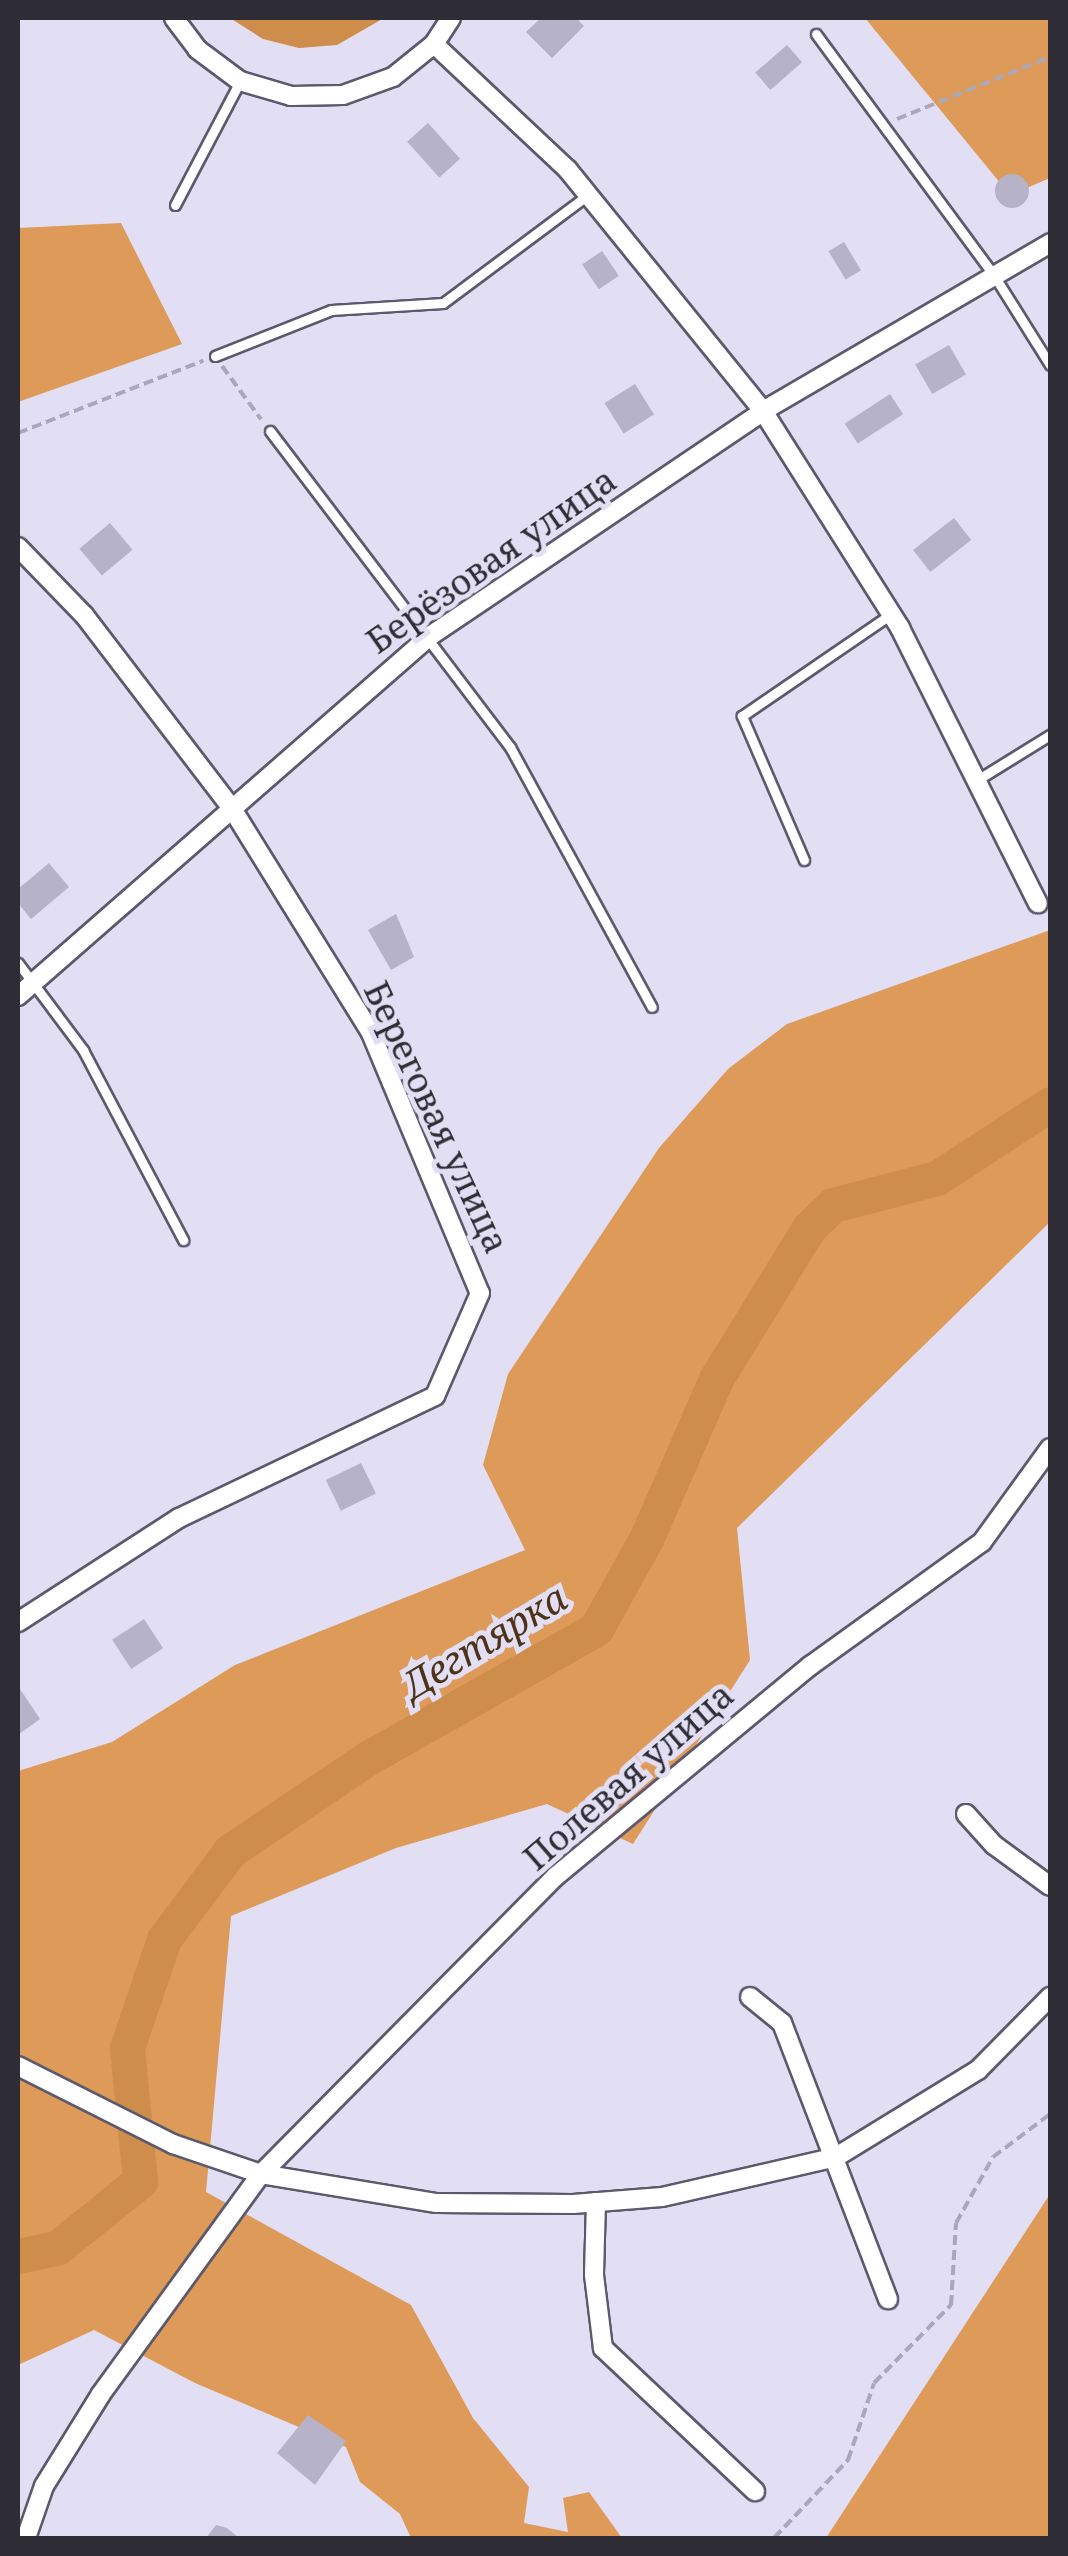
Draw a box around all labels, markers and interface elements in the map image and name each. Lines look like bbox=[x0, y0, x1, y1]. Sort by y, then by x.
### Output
street label: Берёзовая улица bbox=[358, 458, 624, 662]
street label: Береговая улица bbox=[356, 974, 518, 1260]
water label: Дегтярка bbox=[393, 1574, 575, 1708]
street label: Полевая улица bbox=[514, 1673, 742, 1879]

